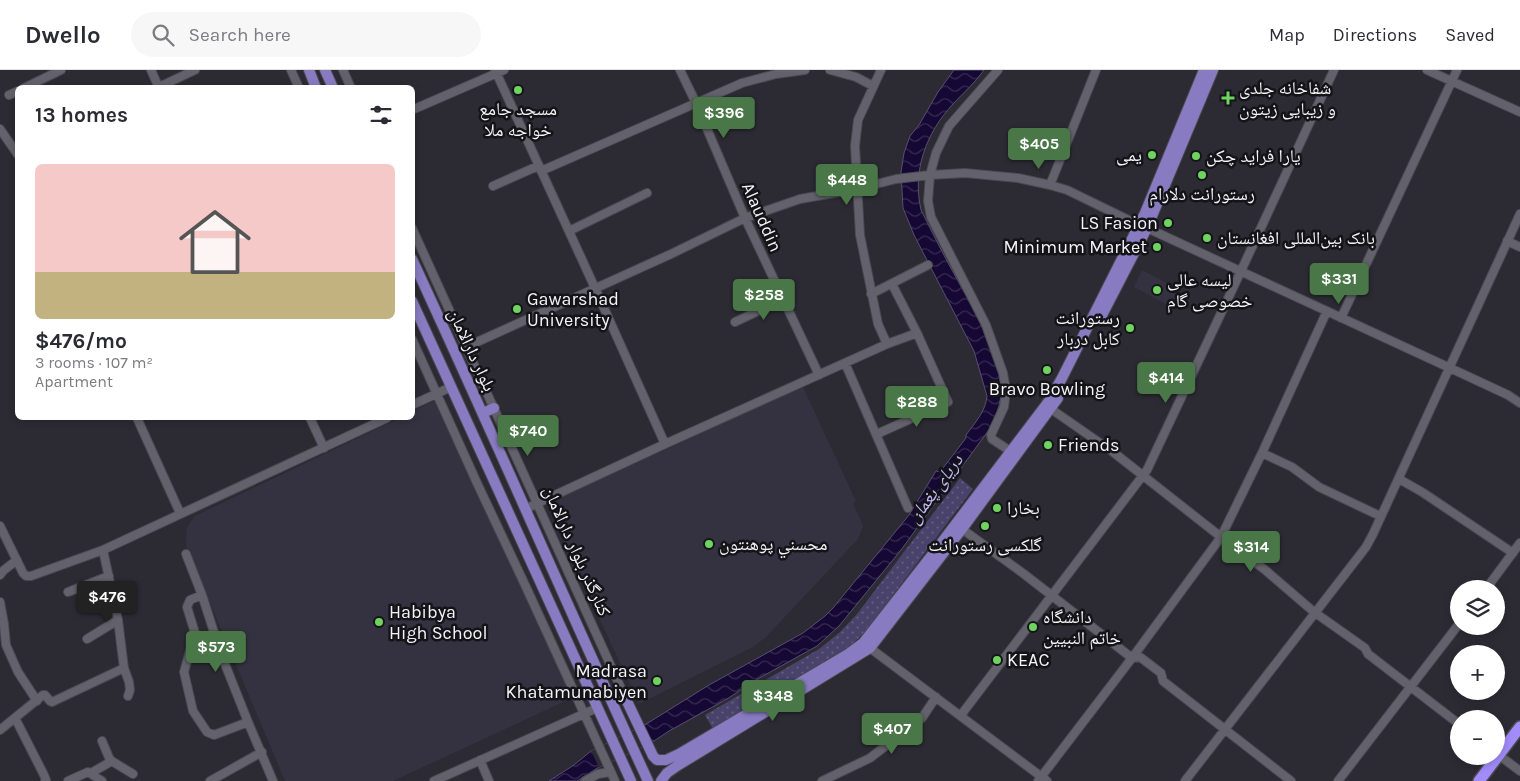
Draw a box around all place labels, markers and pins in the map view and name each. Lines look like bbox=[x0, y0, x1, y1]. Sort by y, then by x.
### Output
place label: شفاخانه جلدی و زیبایی زیتون bbox=[1239, 77, 1336, 120]
marker: مسجد جامع خواجه ملا bbox=[512, 84, 524, 96]
marker: شفاخانه جلدی و زیبایی زیتون bbox=[1221, 91, 1235, 105]
pin: $396 bbox=[694, 97, 754, 139]
place label: مسجد جامع خواجه ملا bbox=[479, 98, 557, 141]
pin: $405 bbox=[1009, 128, 1069, 170]
place label: یمی bbox=[1116, 144, 1142, 166]
place label: یارا فراید چکن bbox=[1206, 145, 1301, 167]
marker: یمی bbox=[1146, 149, 1158, 161]
marker: یارا فراید چکن bbox=[1190, 150, 1202, 162]
pin: $448 bbox=[817, 164, 877, 206]
marker: رستورانت دلارام bbox=[1196, 169, 1208, 181]
place label: رستورانت دلارام bbox=[1149, 183, 1255, 206]
place label: LS Fasion bbox=[1080, 212, 1158, 234]
marker: LS Fasion bbox=[1162, 217, 1174, 229]
place label: بانک بین‌المللی افغانستان bbox=[1217, 227, 1375, 249]
marker: بانک بین‌المللی افغانستان bbox=[1201, 232, 1213, 244]
place label: Minimum Market bbox=[1003, 236, 1147, 258]
marker: Minimum Market bbox=[1151, 241, 1163, 253]
pin: $331 bbox=[1309, 262, 1369, 305]
place label: لیسه عالی خصوصی گام bbox=[1167, 269, 1253, 313]
pin: $258 bbox=[734, 278, 794, 321]
marker: لیسه عالی خصوصی گام bbox=[1151, 284, 1163, 296]
place label: Gawarshad University bbox=[527, 288, 619, 331]
marker: Gawarshad University bbox=[511, 303, 523, 315]
place label: رستورانت کابل دربار bbox=[1055, 307, 1121, 350]
marker: رستورانت کابل دربار bbox=[1124, 322, 1136, 334]
pin: $414 bbox=[1136, 362, 1196, 404]
marker: Bravo Bowling bbox=[1041, 364, 1053, 376]
place label: Bravo Bowling bbox=[989, 378, 1105, 400]
pin: $288 bbox=[887, 386, 947, 428]
pin: $740 bbox=[498, 414, 558, 457]
place label: Friends bbox=[1058, 434, 1120, 456]
marker: Friends bbox=[1042, 439, 1054, 451]
place label: بخارا bbox=[1007, 497, 1040, 519]
marker: بخارا bbox=[991, 502, 1003, 514]
marker: گلکسی رستورانت bbox=[979, 520, 991, 532]
pin: $314 bbox=[1221, 530, 1281, 573]
place label: محسني پوهنتون bbox=[719, 533, 827, 559]
place label: گلکسی رستورانت bbox=[928, 534, 1042, 556]
marker: محسني پوهنتون bbox=[703, 538, 715, 550]
pin: $476 bbox=[77, 580, 137, 623]
place label: Habibya High School bbox=[389, 601, 487, 644]
place label: دانشگاه خاتم النبیین bbox=[1043, 606, 1121, 650]
marker: Habibya High School bbox=[373, 616, 385, 628]
marker: دانشگاه خاتم النبیین bbox=[1027, 621, 1039, 633]
pin: $573 bbox=[186, 630, 246, 673]
place label: KEAC bbox=[1007, 649, 1049, 671]
marker: KEAC bbox=[991, 654, 1003, 666]
place label: Madrasa Khatamunabiyen bbox=[506, 660, 647, 703]
marker: Madrasa Khatamunabiyen bbox=[651, 675, 663, 687]
pin: $348 bbox=[743, 680, 803, 722]
pin: $407 bbox=[862, 712, 922, 755]

